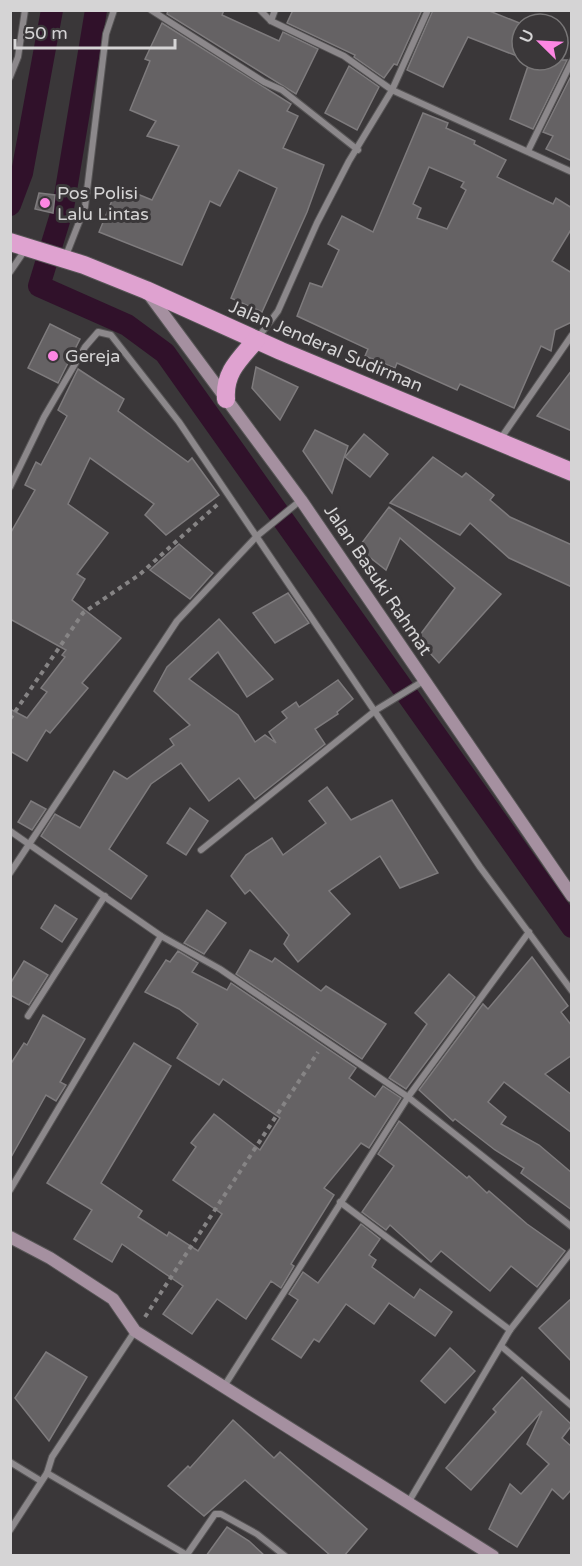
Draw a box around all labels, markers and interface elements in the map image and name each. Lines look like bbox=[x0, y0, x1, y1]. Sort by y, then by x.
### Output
scale bar bbox=[15, 12, 176, 50]
north arrow bbox=[510, 12, 570, 72]
text: 50 m bbox=[24, 22, 68, 44]
text: U bbox=[516, 27, 539, 46]
place label: Pos Polisi Lalu Lintas bbox=[57, 182, 149, 225]
marker: Pos Polisi Lalu Lintas bbox=[38, 196, 52, 210]
street label: Jalan Jenderal Sudirman bbox=[226, 295, 426, 397]
place label: Gereja bbox=[65, 345, 120, 367]
marker: Gereja bbox=[46, 349, 60, 363]
street label: Jalan Basuki Rahmat bbox=[319, 500, 437, 660]

